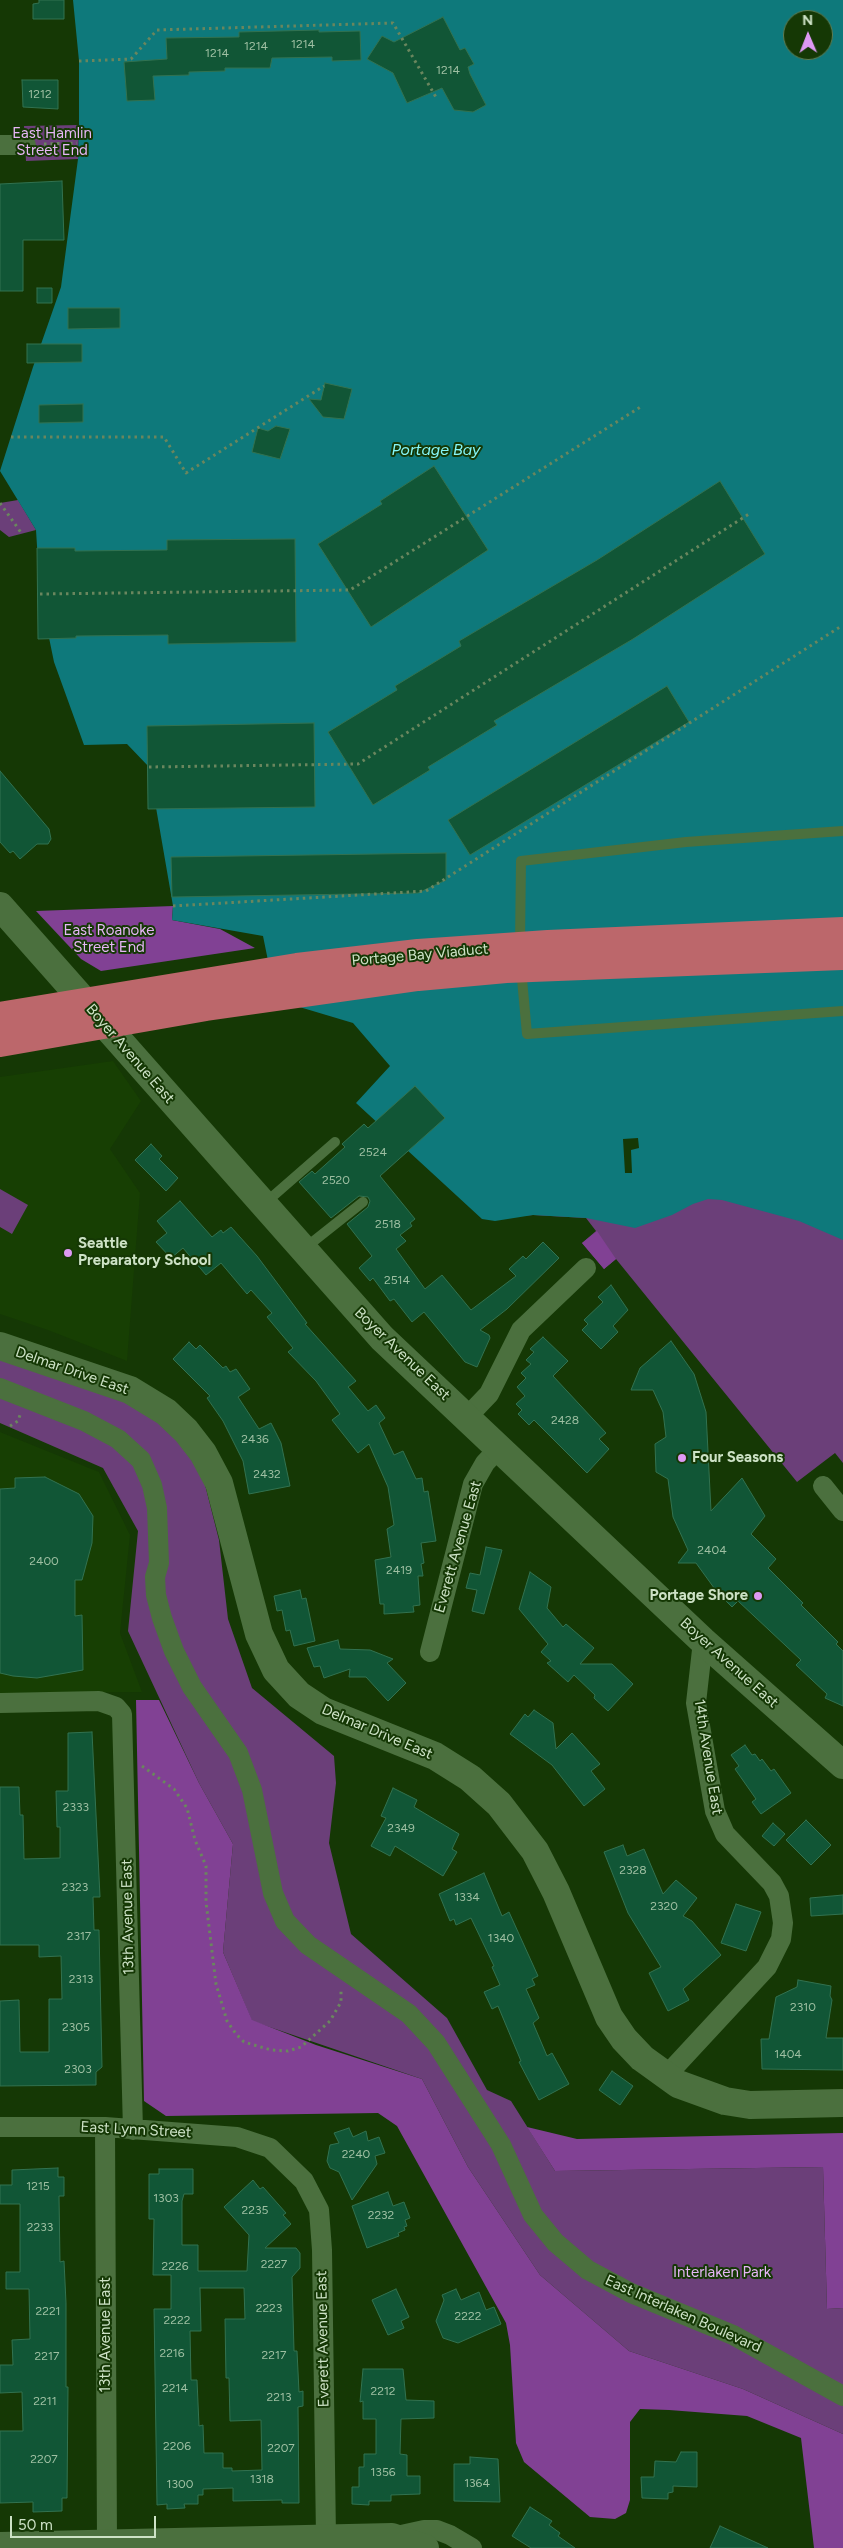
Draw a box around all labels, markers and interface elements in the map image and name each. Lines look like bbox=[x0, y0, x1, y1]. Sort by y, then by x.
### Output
north arrow bbox=[783, 10, 833, 60]
text: N bbox=[802, 12, 813, 29]
house number: 1214 bbox=[291, 37, 315, 51]
house number: 1214 bbox=[244, 39, 268, 53]
house number: 1214 bbox=[205, 46, 229, 60]
house number: 1214 bbox=[436, 63, 460, 77]
house number: 1212 bbox=[28, 87, 52, 101]
park label: East Hamlin Street End bbox=[12, 125, 92, 160]
water label: Portage Bay bbox=[391, 440, 481, 460]
park label: East Roanoke Street End bbox=[63, 922, 155, 957]
street label: Portage Bay Viaduct bbox=[351, 940, 489, 970]
street label: Boyer Avenue East bbox=[82, 1001, 178, 1107]
house number: 2524 bbox=[359, 1145, 387, 1159]
house number: 2520 bbox=[322, 1173, 350, 1187]
house number: 2518 bbox=[375, 1217, 401, 1231]
place label: Seattle Preparatory School bbox=[78, 1235, 211, 1270]
marker: Seattle Preparatory School bbox=[62, 1247, 74, 1259]
house number: 2514 bbox=[384, 1273, 410, 1287]
street label: Boyer Avenue East bbox=[350, 1304, 454, 1404]
street label: Delmar Drive East bbox=[13, 1343, 131, 1399]
house number: 2428 bbox=[551, 1413, 579, 1427]
house number: 2436 bbox=[241, 1432, 269, 1446]
place label: Four Seasons bbox=[692, 1449, 783, 1467]
marker: Four Seasons bbox=[676, 1452, 688, 1464]
house number: 2432 bbox=[253, 1467, 281, 1481]
street label: Everett Avenue East bbox=[431, 1479, 485, 1615]
house number: 2404 bbox=[697, 1543, 727, 1557]
house number: 2400 bbox=[29, 1554, 59, 1568]
house number: 2419 bbox=[386, 1563, 412, 1577]
place label: Portage Shore bbox=[650, 1587, 748, 1605]
marker: Portage Shore bbox=[752, 1590, 764, 1602]
street label: Boyer Avenue East bbox=[676, 1614, 782, 1712]
street label: 14th Avenue East bbox=[690, 1698, 726, 1816]
street label: Delmar Drive East bbox=[319, 1701, 435, 1763]
house number: 2333 bbox=[63, 1800, 89, 1814]
house number: 2349 bbox=[387, 1821, 415, 1835]
street label: 13th Avenue East bbox=[118, 1859, 138, 1975]
house number: 2328 bbox=[619, 1863, 647, 1877]
house number: 2323 bbox=[62, 1880, 88, 1894]
house number: 1334 bbox=[454, 1890, 480, 1904]
house number: 2320 bbox=[650, 1899, 678, 1913]
house number: 2317 bbox=[67, 1929, 91, 1943]
house number: 1340 bbox=[488, 1931, 514, 1945]
house number: 2313 bbox=[69, 1972, 93, 1986]
house number: 2310 bbox=[790, 2000, 816, 2014]
house number: 2305 bbox=[62, 2020, 90, 2034]
house number: 1404 bbox=[774, 2047, 802, 2061]
house number: 2303 bbox=[64, 2062, 92, 2076]
street label: East Lynn Street bbox=[80, 2118, 192, 2142]
house number: 2240 bbox=[342, 2147, 370, 2161]
house number: 1215 bbox=[26, 2179, 50, 2193]
house number: 1303 bbox=[153, 2191, 179, 2205]
house number: 2235 bbox=[242, 2203, 268, 2217]
house number: 2232 bbox=[368, 2208, 394, 2222]
house number: 2233 bbox=[27, 2220, 53, 2234]
house number: 2227 bbox=[261, 2257, 287, 2271]
house number: 2226 bbox=[162, 2259, 188, 2273]
park label: Interlaken Park bbox=[673, 2264, 771, 2282]
street label: Everett Avenue East bbox=[313, 2271, 333, 2407]
street label: East Interlaken Boulevard bbox=[602, 2271, 764, 2357]
street label: 13th Avenue East bbox=[97, 2277, 115, 2393]
house number: 2223 bbox=[256, 2301, 282, 2315]
house number: 2221 bbox=[35, 2304, 61, 2318]
house number: 2222 bbox=[455, 2309, 481, 2323]
house number: 2222 bbox=[164, 2313, 190, 2327]
house number: 2216 bbox=[159, 2346, 185, 2360]
house number: 2217 bbox=[262, 2348, 286, 2362]
house number: 2217 bbox=[35, 2349, 59, 2363]
house number: 2214 bbox=[162, 2381, 188, 2395]
house number: 2212 bbox=[370, 2384, 396, 2398]
house number: 2213 bbox=[267, 2390, 291, 2404]
house number: 2211 bbox=[33, 2394, 57, 2408]
house number: 2206 bbox=[163, 2439, 191, 2453]
house number: 2207 bbox=[267, 2441, 295, 2455]
house number: 2207 bbox=[30, 2452, 58, 2466]
house number: 1356 bbox=[370, 2465, 396, 2479]
house number: 1318 bbox=[250, 2472, 274, 2486]
house number: 1364 bbox=[464, 2476, 490, 2490]
house number: 1300 bbox=[167, 2477, 193, 2491]
scale bar bbox=[12, 2506, 159, 2538]
text: 50 m bbox=[18, 2516, 53, 2534]

